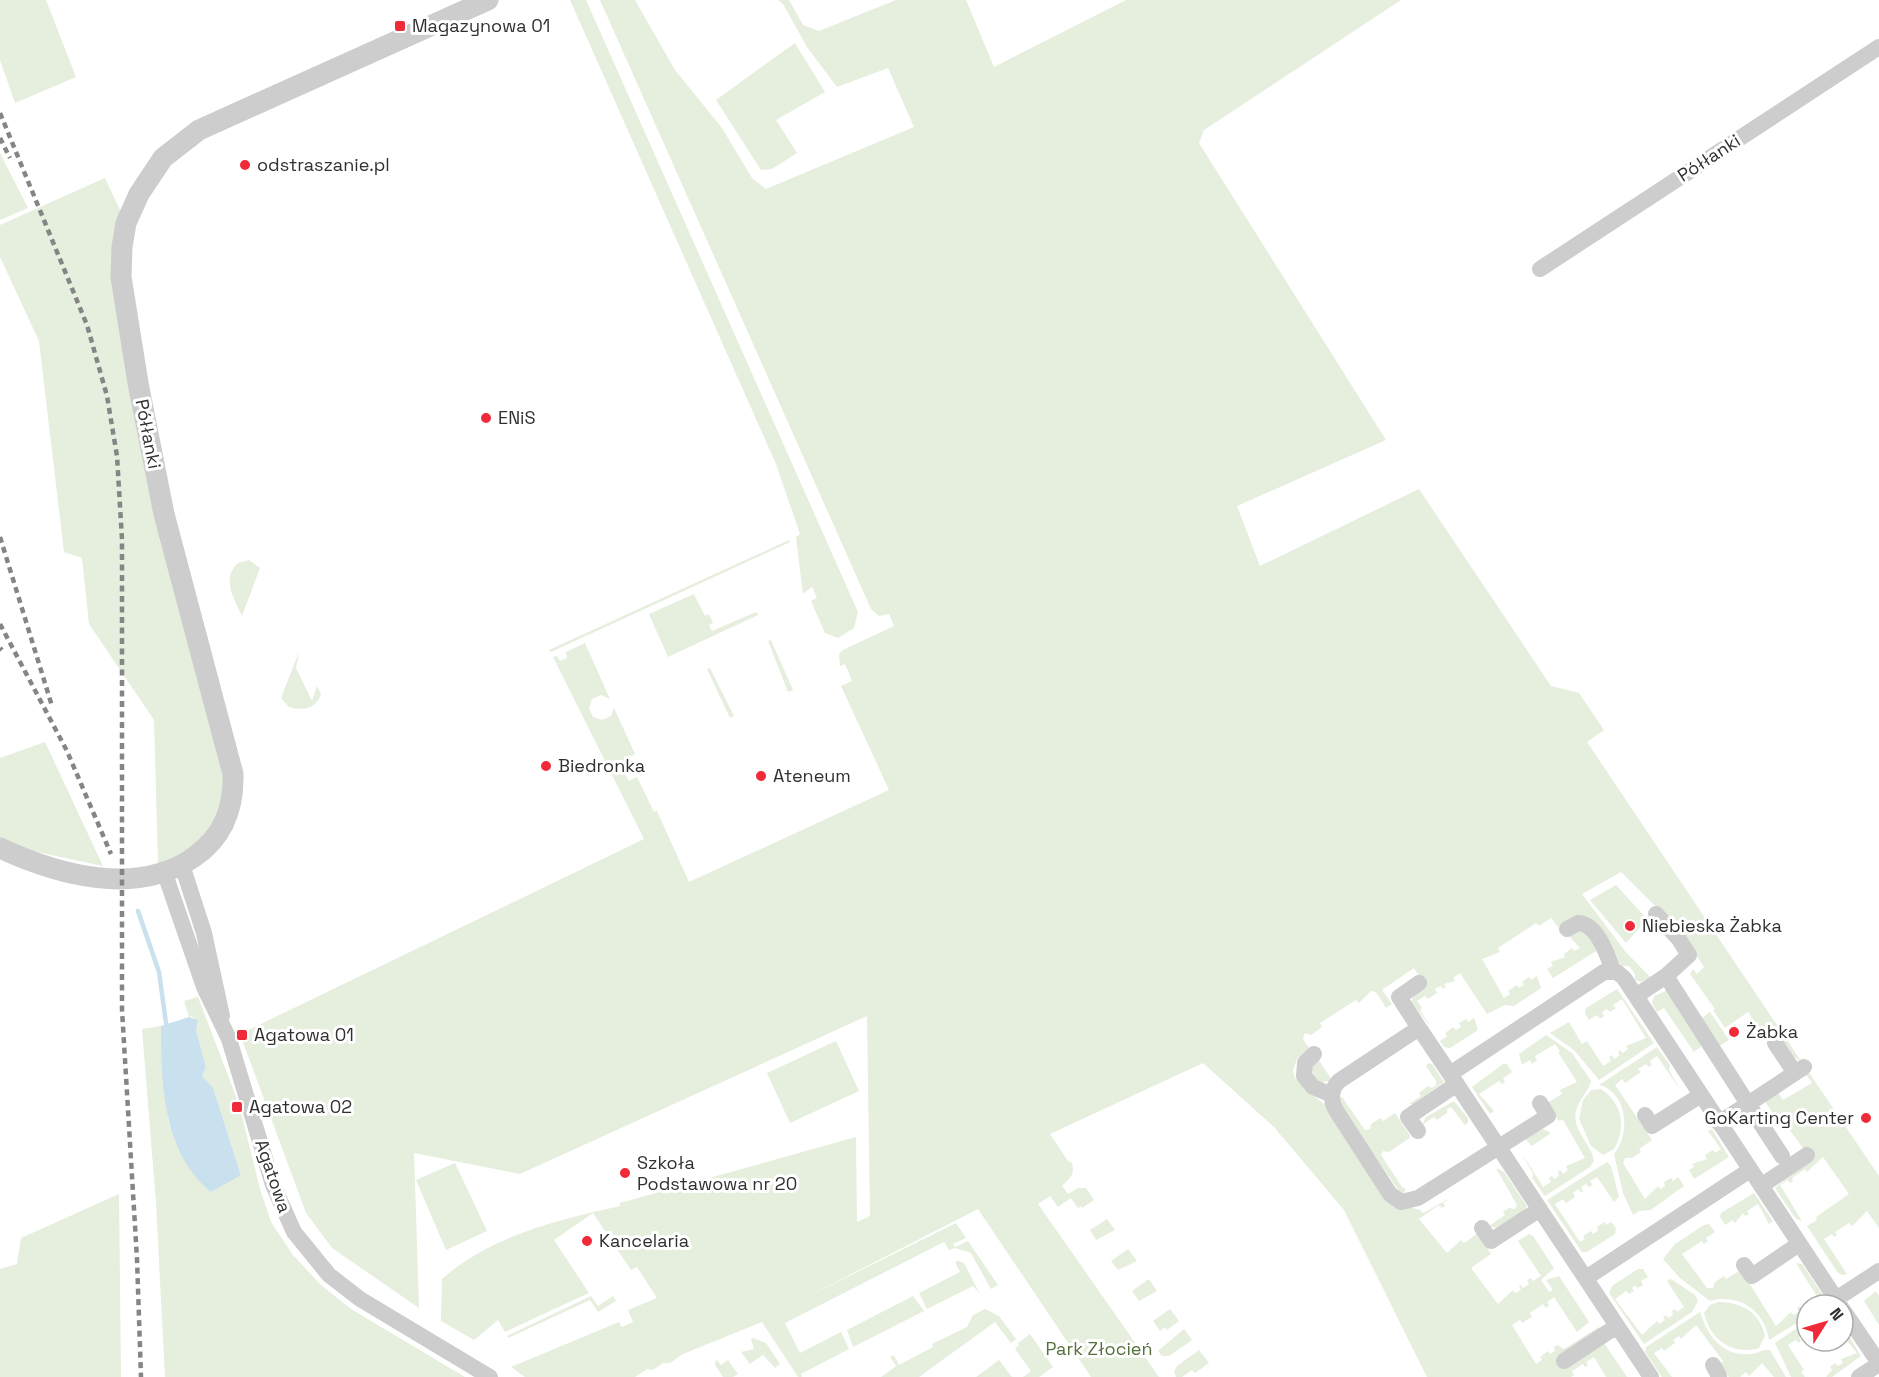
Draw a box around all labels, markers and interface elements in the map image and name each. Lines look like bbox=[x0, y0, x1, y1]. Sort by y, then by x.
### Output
place label: Magazynowa 01 bbox=[412, 14, 550, 37]
marker: Magazynowa 01 bbox=[393, 19, 407, 33]
street label: Półłanki bbox=[1673, 129, 1745, 186]
place label: odstraszanie.pl bbox=[257, 153, 390, 176]
marker: odstraszanie.pl bbox=[238, 158, 252, 172]
street label: Półłanki bbox=[130, 397, 166, 471]
place label: ENiS bbox=[498, 406, 536, 429]
marker: ENiS bbox=[479, 411, 493, 425]
place label: Biedronka bbox=[558, 754, 645, 777]
marker: Biedronka bbox=[539, 759, 553, 773]
place label: Ateneum bbox=[773, 764, 851, 787]
marker: Ateneum bbox=[754, 769, 768, 783]
place label: Niebieska Żabka bbox=[1642, 914, 1782, 937]
marker: Niebieska Żabka bbox=[1623, 919, 1637, 933]
place label: Żabka bbox=[1746, 1020, 1798, 1043]
place label: Agatowa 01 bbox=[254, 1023, 354, 1046]
marker: Żabka bbox=[1727, 1025, 1741, 1039]
marker: Agatowa 01 bbox=[235, 1028, 249, 1042]
place label: Agatowa 02 bbox=[249, 1095, 352, 1118]
marker: Agatowa 02 bbox=[230, 1100, 244, 1114]
place label: GoKarting Center bbox=[1705, 1106, 1854, 1129]
marker: GoKarting Center bbox=[1859, 1111, 1873, 1125]
street label: Agatowa bbox=[250, 1136, 297, 1216]
place label: Szkoła Podstawowa nr 20 bbox=[637, 1151, 797, 1195]
marker: Szkoła Podstawowa nr 20 bbox=[618, 1166, 632, 1180]
place label: Kancelaria bbox=[599, 1229, 689, 1252]
marker: Kancelaria bbox=[580, 1234, 594, 1248]
north arrow bbox=[1795, 1293, 1855, 1353]
text: N bbox=[1825, 1304, 1848, 1325]
park label: Park Złocień bbox=[1045, 1337, 1153, 1360]

